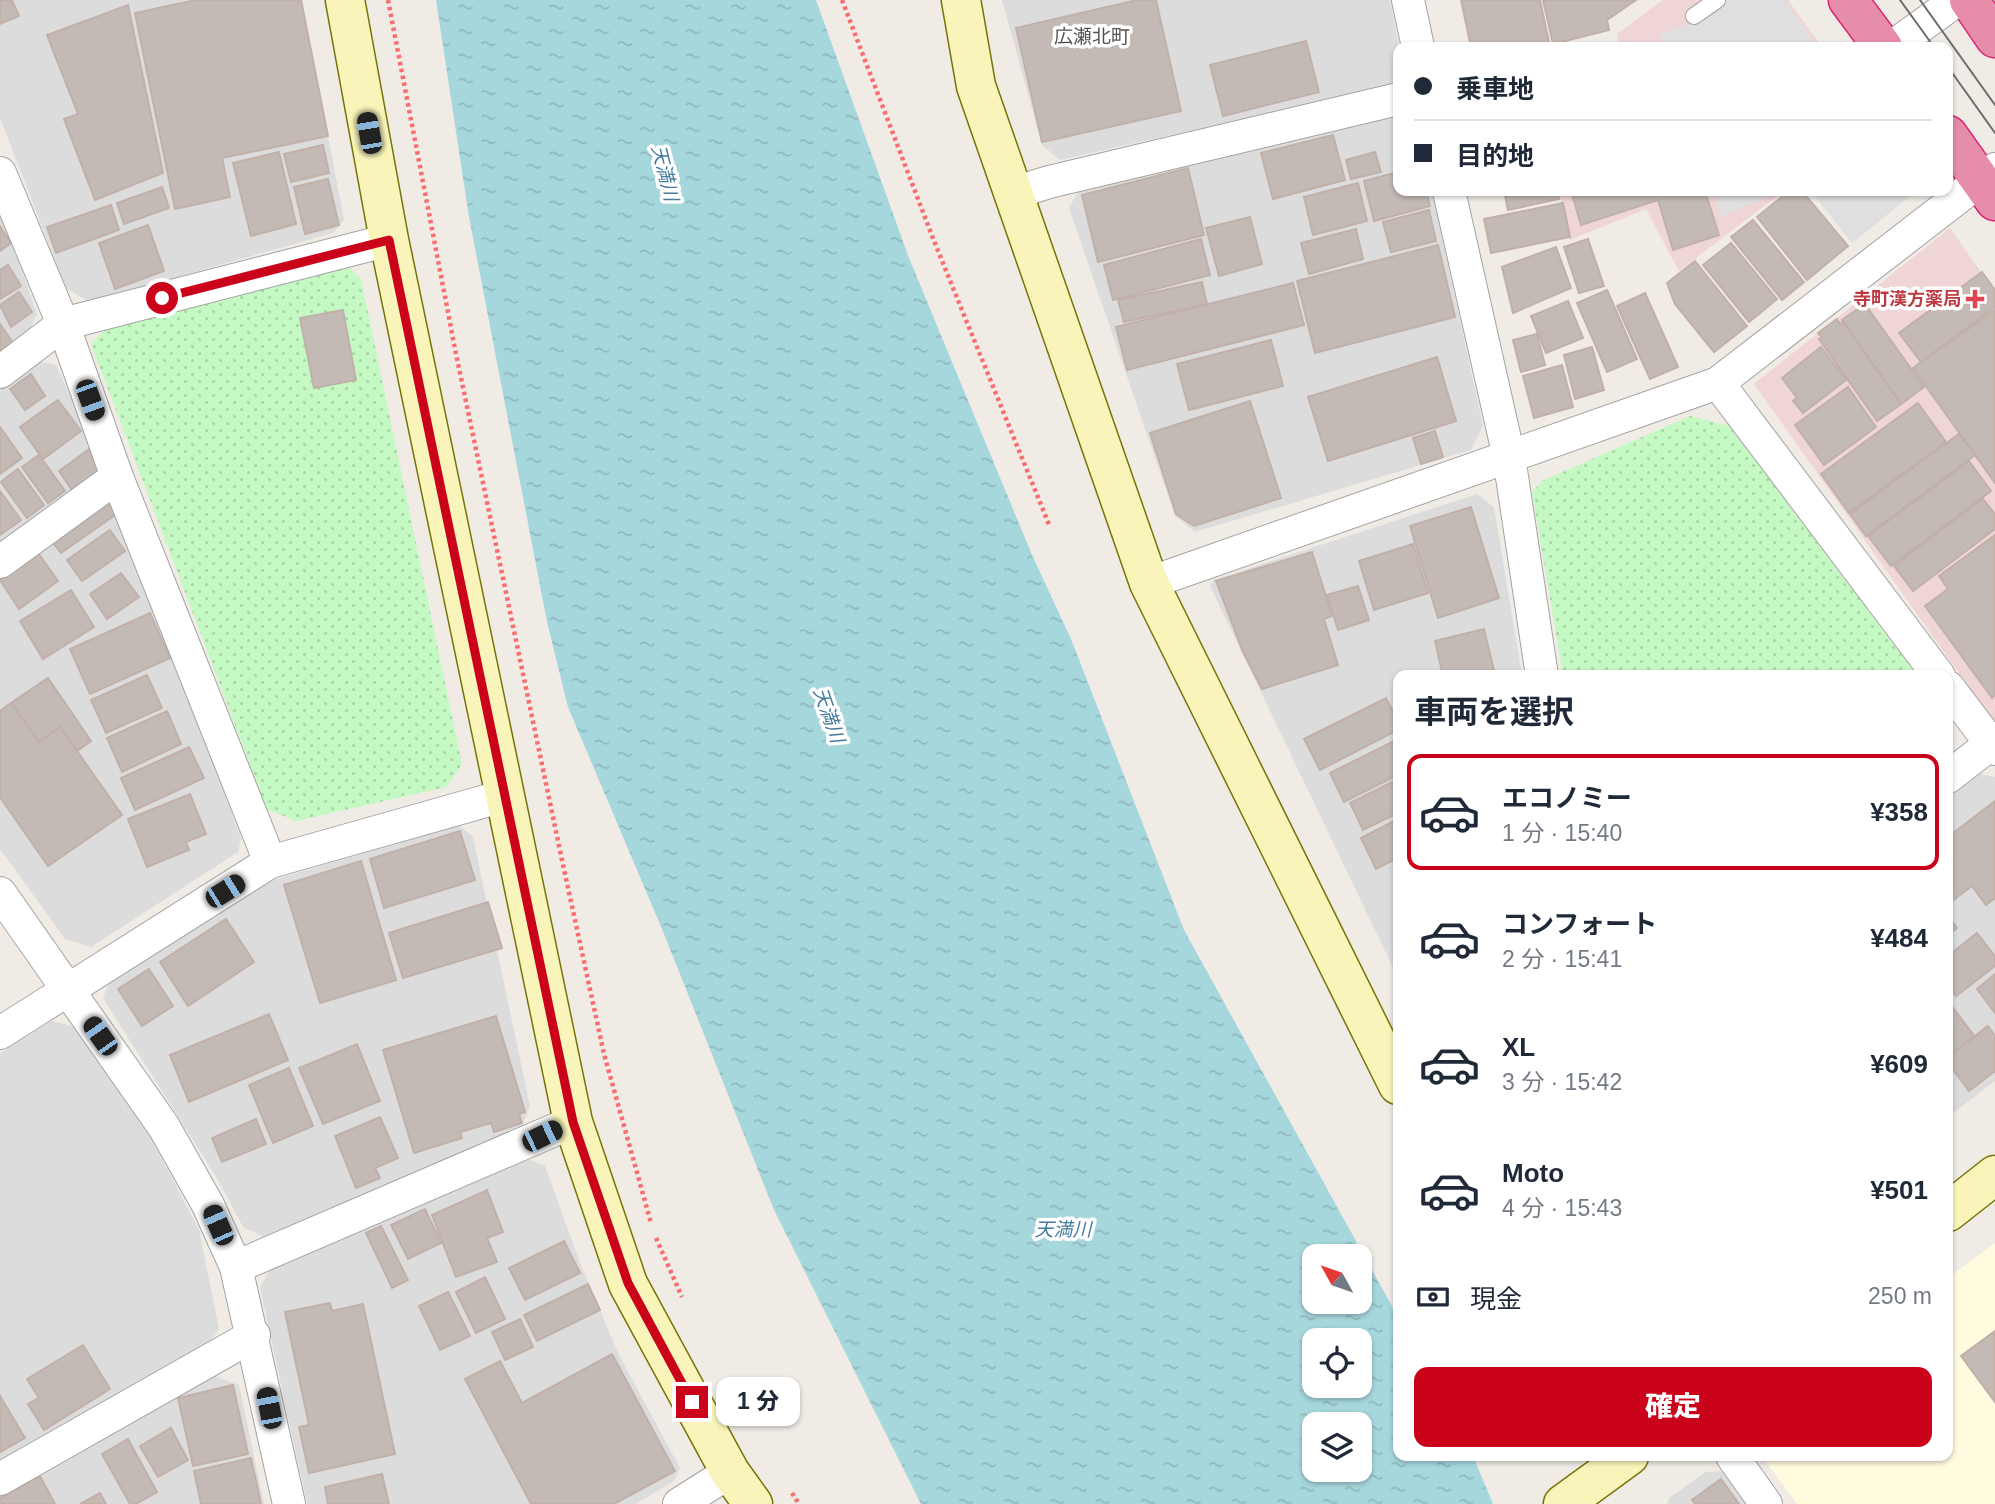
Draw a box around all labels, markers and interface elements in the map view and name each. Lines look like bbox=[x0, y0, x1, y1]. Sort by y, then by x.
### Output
district label: 広瀬北町 bbox=[1054, 26, 1130, 47]
text: 乗車地 bbox=[1456, 74, 1534, 104]
car bbox=[356, 110, 383, 156]
text: 目的地 bbox=[1456, 141, 1534, 171]
water label: 天満川 bbox=[648, 143, 683, 205]
route start bbox=[146, 282, 178, 314]
place label: 寺町漢方薬局 bbox=[1853, 289, 1961, 309]
marker: 寺町漢方薬局 bbox=[1967, 291, 1983, 307]
car bbox=[73, 377, 108, 423]
water label: 天満川 bbox=[810, 685, 849, 747]
text: 車両を選択 bbox=[1414, 694, 1574, 730]
icon: car bbox=[1418, 781, 1481, 844]
text: エコノミー bbox=[1502, 783, 1632, 813]
text: ¥358 bbox=[1870, 797, 1928, 827]
text: 1 分 · 15:40 bbox=[1502, 820, 1622, 846]
car bbox=[202, 871, 249, 911]
icon: car bbox=[1418, 907, 1481, 970]
text: コンフォート bbox=[1502, 909, 1657, 939]
text: ¥484 bbox=[1870, 923, 1928, 953]
text: 2 分 · 15:41 bbox=[1502, 946, 1622, 972]
car bbox=[80, 1013, 121, 1059]
text: XL bbox=[1502, 1032, 1535, 1062]
icon: car bbox=[1418, 1033, 1481, 1096]
text: ¥609 bbox=[1870, 1049, 1928, 1079]
text: 3 分 · 15:42 bbox=[1502, 1069, 1622, 1095]
car bbox=[519, 1117, 566, 1155]
text: Moto bbox=[1502, 1158, 1564, 1188]
icon: car bbox=[1418, 1159, 1481, 1222]
text: ¥501 bbox=[1870, 1175, 1928, 1205]
text: 4 分 · 15:43 bbox=[1502, 1195, 1622, 1221]
car bbox=[200, 1202, 237, 1248]
water label: 天満川 bbox=[1034, 1219, 1093, 1240]
north arrow bbox=[1302, 1244, 1372, 1314]
map controls bbox=[1302, 1244, 1372, 1482]
icon: cash bbox=[1414, 1278, 1452, 1316]
text: 250 m bbox=[1868, 1283, 1932, 1309]
text: 現金 bbox=[1470, 1284, 1522, 1314]
button: locate bbox=[1302, 1328, 1372, 1398]
button: 確定 bbox=[1414, 1367, 1932, 1447]
callout: 1 分 bbox=[716, 1378, 800, 1426]
car bbox=[255, 1385, 284, 1431]
route end bbox=[676, 1386, 708, 1418]
text: 1 分 bbox=[737, 1388, 779, 1414]
button: layers bbox=[1302, 1412, 1372, 1482]

